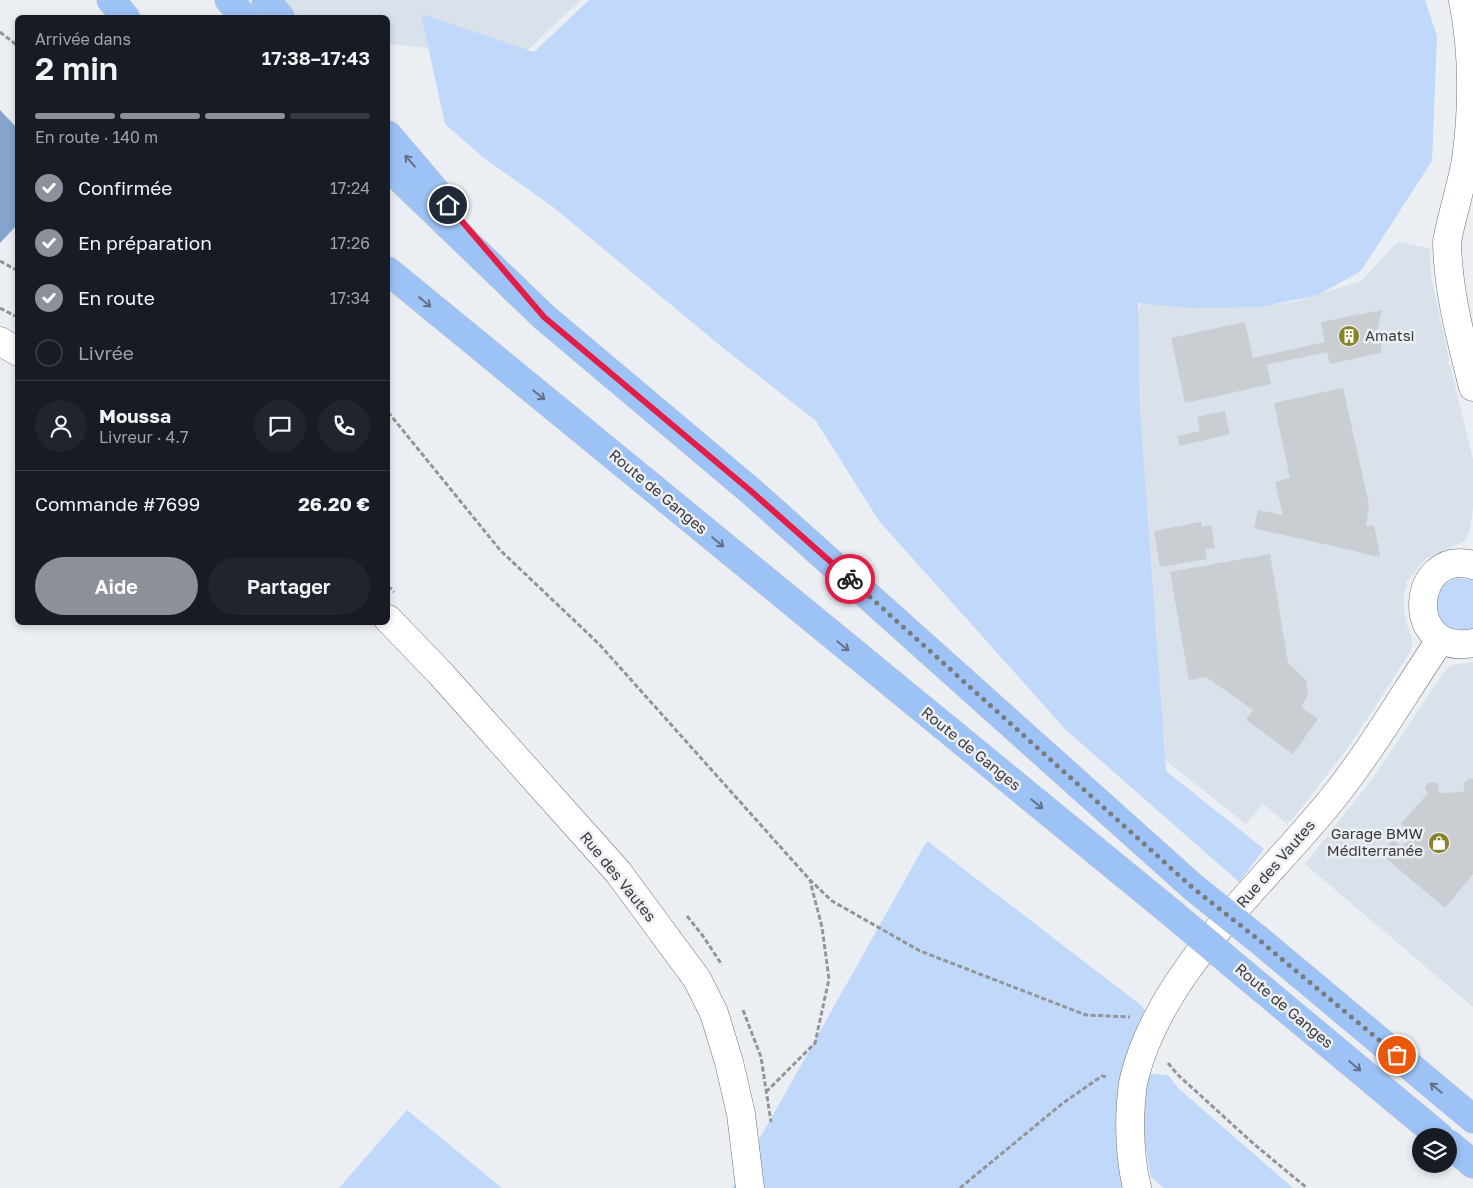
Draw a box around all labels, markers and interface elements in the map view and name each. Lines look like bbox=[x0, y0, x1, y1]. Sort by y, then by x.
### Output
text: Arrivée dans bbox=[35, 29, 131, 49]
text: 17:38–17:43 bbox=[262, 46, 370, 69]
text: 2 min bbox=[35, 49, 118, 87]
text: En route · 140 m bbox=[35, 127, 158, 147]
one-way arrow bbox=[404, 154, 415, 167]
icon: check bbox=[35, 174, 63, 202]
text: Confirmée bbox=[78, 176, 172, 199]
text: 17:24 bbox=[330, 178, 370, 198]
pin bbox=[427, 184, 469, 226]
icon: home bbox=[434, 191, 462, 219]
icon: check bbox=[35, 229, 63, 257]
text: En préparation bbox=[78, 231, 212, 254]
text: 17:26 bbox=[330, 233, 370, 253]
icon: check bbox=[35, 284, 63, 312]
text: En route bbox=[78, 286, 155, 309]
text: 17:34 bbox=[330, 288, 370, 308]
one-way arrow bbox=[418, 296, 431, 307]
building icon: Amatsi bbox=[1337, 324, 1361, 348]
place label: Amatsi bbox=[1365, 326, 1415, 344]
text: Livrée bbox=[78, 341, 134, 364]
one-way arrow bbox=[532, 389, 545, 400]
button: person bbox=[35, 400, 87, 452]
button: chat bbox=[254, 400, 306, 452]
button: phone bbox=[318, 400, 370, 452]
text: Moussa bbox=[99, 404, 171, 427]
text: Livreur · 4.7 bbox=[99, 427, 189, 447]
street label: Route de Ganges bbox=[606, 445, 711, 537]
text: Commande #7699 bbox=[35, 492, 200, 515]
text: 26.20 € bbox=[298, 492, 370, 515]
one-way arrow bbox=[711, 537, 724, 548]
courier bbox=[825, 554, 875, 604]
button: Aide bbox=[35, 557, 198, 615]
button: Partager bbox=[208, 557, 370, 615]
icon: bike bbox=[836, 565, 864, 593]
one-way arrow bbox=[837, 640, 850, 651]
street label: Route de Ganges bbox=[918, 703, 1025, 794]
one-way arrow bbox=[1030, 798, 1043, 809]
street label: Rue des Vautes bbox=[1232, 816, 1318, 911]
place label: Garage BMW Méditerranée bbox=[1327, 824, 1423, 859]
street label: Rue des Vautes bbox=[577, 828, 661, 925]
shop icon: Garage BMW Méditerranée bbox=[1427, 831, 1451, 855]
street label: Route de Ganges bbox=[1232, 959, 1337, 1051]
pin bbox=[1376, 1034, 1418, 1076]
icon: bag bbox=[1383, 1041, 1411, 1069]
one-way arrow bbox=[1348, 1060, 1361, 1071]
one-way arrow bbox=[1429, 1082, 1442, 1093]
map controls bbox=[1412, 1128, 1457, 1173]
button: layers bbox=[1412, 1128, 1457, 1173]

